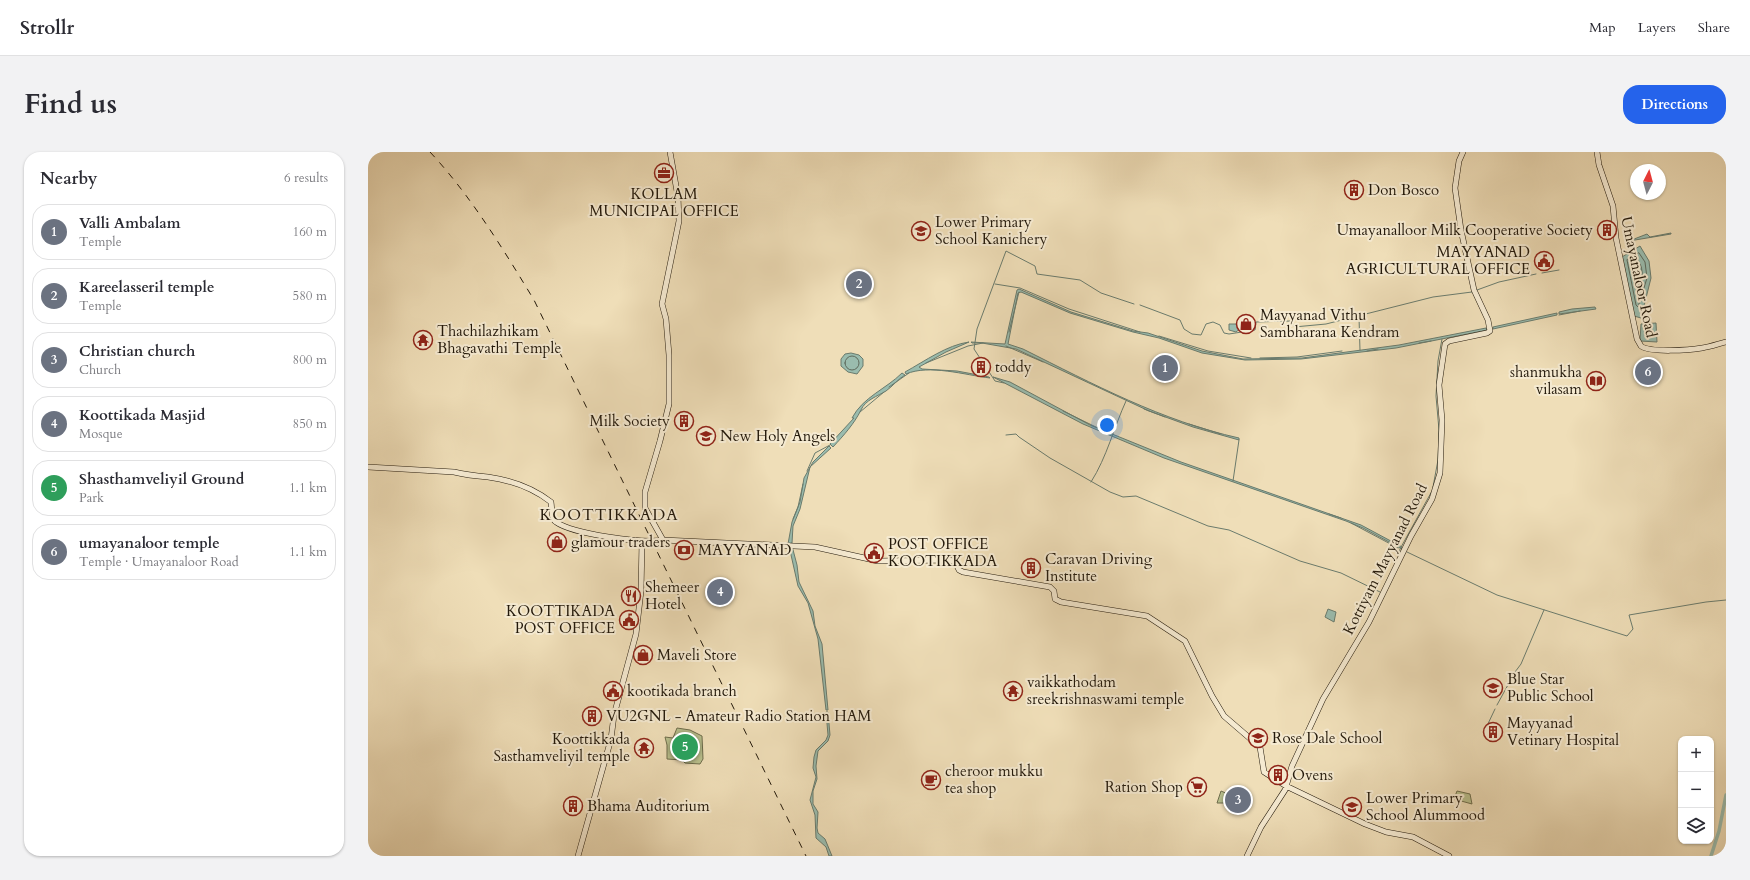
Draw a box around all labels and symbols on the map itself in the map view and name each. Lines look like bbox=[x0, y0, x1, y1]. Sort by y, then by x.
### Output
office icon: KOLLAM MUNICIPAL OFFICE bbox=[653, 162, 675, 184]
north arrow bbox=[1630, 164, 1666, 200]
building icon: Don Bosco bbox=[1343, 179, 1365, 201]
place label: Don Bosco bbox=[1368, 180, 1439, 200]
place label: KOLLAM MUNICIPAL OFFICE bbox=[589, 184, 739, 221]
place label: Lower Primary School Kanichery bbox=[935, 212, 1047, 249]
street label: Umayanaloor Road bbox=[1616, 215, 1662, 339]
building icon: Umayanalloor Milk Cooperative Society bbox=[1596, 219, 1618, 241]
school or university icon: Lower Primary School Kanichery bbox=[910, 220, 932, 242]
place label: Umayanalloor Milk Cooperative Society bbox=[1337, 220, 1593, 240]
place label: MAYYANAD AGRICULTURAL OFFICE bbox=[1346, 242, 1530, 279]
public building icon: MAYYANAD AGRICULTURAL OFFICE bbox=[1533, 250, 1555, 272]
pin: 2 bbox=[846, 269, 872, 299]
place label: Mayyanad Vithu Sambharana Kendram bbox=[1260, 305, 1400, 342]
shop icon: Mayyanad Vithu Sambharana Kendram bbox=[1235, 313, 1257, 335]
place label: Thachilazhikam Bhagavathi Temple bbox=[437, 321, 561, 358]
temple icon: Thachilazhikam Bhagavathi Temple bbox=[412, 329, 434, 351]
pin: 1 bbox=[1152, 353, 1178, 383]
building icon: toddy bbox=[970, 356, 992, 378]
place label: toddy bbox=[995, 357, 1032, 377]
pin: 6 bbox=[1635, 357, 1661, 387]
place label: shanmukha vilasam bbox=[1510, 362, 1583, 399]
library icon: shanmukha vilasam bbox=[1585, 370, 1607, 392]
building icon: Milk Society bbox=[673, 410, 695, 432]
place label: Milk Society bbox=[590, 411, 670, 431]
your location bbox=[1097, 415, 1117, 435]
school or university icon: New Holy Angels bbox=[695, 425, 717, 447]
place label: New Holy Angels bbox=[720, 426, 835, 446]
street label: Kottiyam Mayyanad Road bbox=[1338, 480, 1432, 638]
district label: KOOTTIKKADA bbox=[539, 504, 679, 526]
shop icon: glamour traders bbox=[546, 531, 568, 553]
place label: glamour traders bbox=[571, 532, 670, 552]
place label: POST OFFICE KOOTIKKADA bbox=[888, 534, 997, 571]
bank icon: MAYYANAD bbox=[673, 539, 695, 561]
place label: MAYYANAD bbox=[698, 540, 792, 560]
public building icon: POST OFFICE KOOTIKKADA bbox=[863, 542, 885, 564]
place label: Caravan Driving Institute bbox=[1045, 549, 1153, 586]
building icon: Caravan Driving Institute bbox=[1020, 557, 1042, 579]
place label: Shemeer Hotel bbox=[645, 577, 700, 614]
pin: 4 bbox=[707, 577, 733, 607]
restaurant icon: Shemeer Hotel bbox=[620, 585, 642, 607]
place label: KOOTTIKADA POST OFFICE bbox=[506, 601, 615, 638]
public building icon: KOOTTIKADA POST OFFICE bbox=[618, 609, 640, 631]
shop icon: Maveli Store bbox=[632, 644, 654, 666]
place label: Maveli Store bbox=[657, 645, 737, 665]
place label: Blue Star Public School bbox=[1507, 669, 1594, 706]
place label: vaikkathodam sreekrishnaswami temple bbox=[1027, 672, 1185, 709]
school or university icon: Blue Star Public School bbox=[1482, 677, 1504, 699]
public building icon: kootikada branch bbox=[602, 680, 624, 702]
temple icon: vaikkathodam sreekrishnaswami temple bbox=[1002, 680, 1024, 702]
place label: kootikada branch bbox=[627, 681, 738, 701]
building icon: VU2GNL - Amateur Radio Station HAM bbox=[581, 705, 603, 727]
place label: VU2GNL - Amateur Radio Station HAM bbox=[606, 706, 871, 726]
place label: Mayyanad Vetinary Hospital bbox=[1507, 713, 1619, 750]
building icon: Mayyanad Vetinary Hospital bbox=[1482, 721, 1504, 743]
school or university icon: Rose Dale School bbox=[1247, 727, 1269, 749]
place label: Rose Dale School bbox=[1272, 728, 1382, 748]
place label: Koottikkada Sasthamveliyil temple bbox=[494, 729, 631, 766]
pin: 5 bbox=[672, 732, 698, 762]
temple icon: Koottikkada Sasthamveliyil temple bbox=[633, 737, 655, 759]
place label: cheroor mukku tea shop bbox=[945, 761, 1043, 798]
building icon: Ovens bbox=[1267, 764, 1289, 786]
place label: Ovens bbox=[1292, 765, 1333, 785]
cafe icon: cheroor mukku tea shop bbox=[920, 769, 942, 791]
supermarket icon: Ration Shop bbox=[1186, 776, 1208, 798]
place label: Ration Shop bbox=[1105, 777, 1183, 797]
pin: 3 bbox=[1225, 785, 1251, 815]
place label: Lower Primary School Alummood bbox=[1366, 788, 1485, 825]
building icon: Bhama Auditorium bbox=[562, 795, 584, 817]
place label: Bhama Auditorium bbox=[587, 796, 710, 816]
school or university icon: Lower Primary School Alummood bbox=[1341, 796, 1363, 818]

